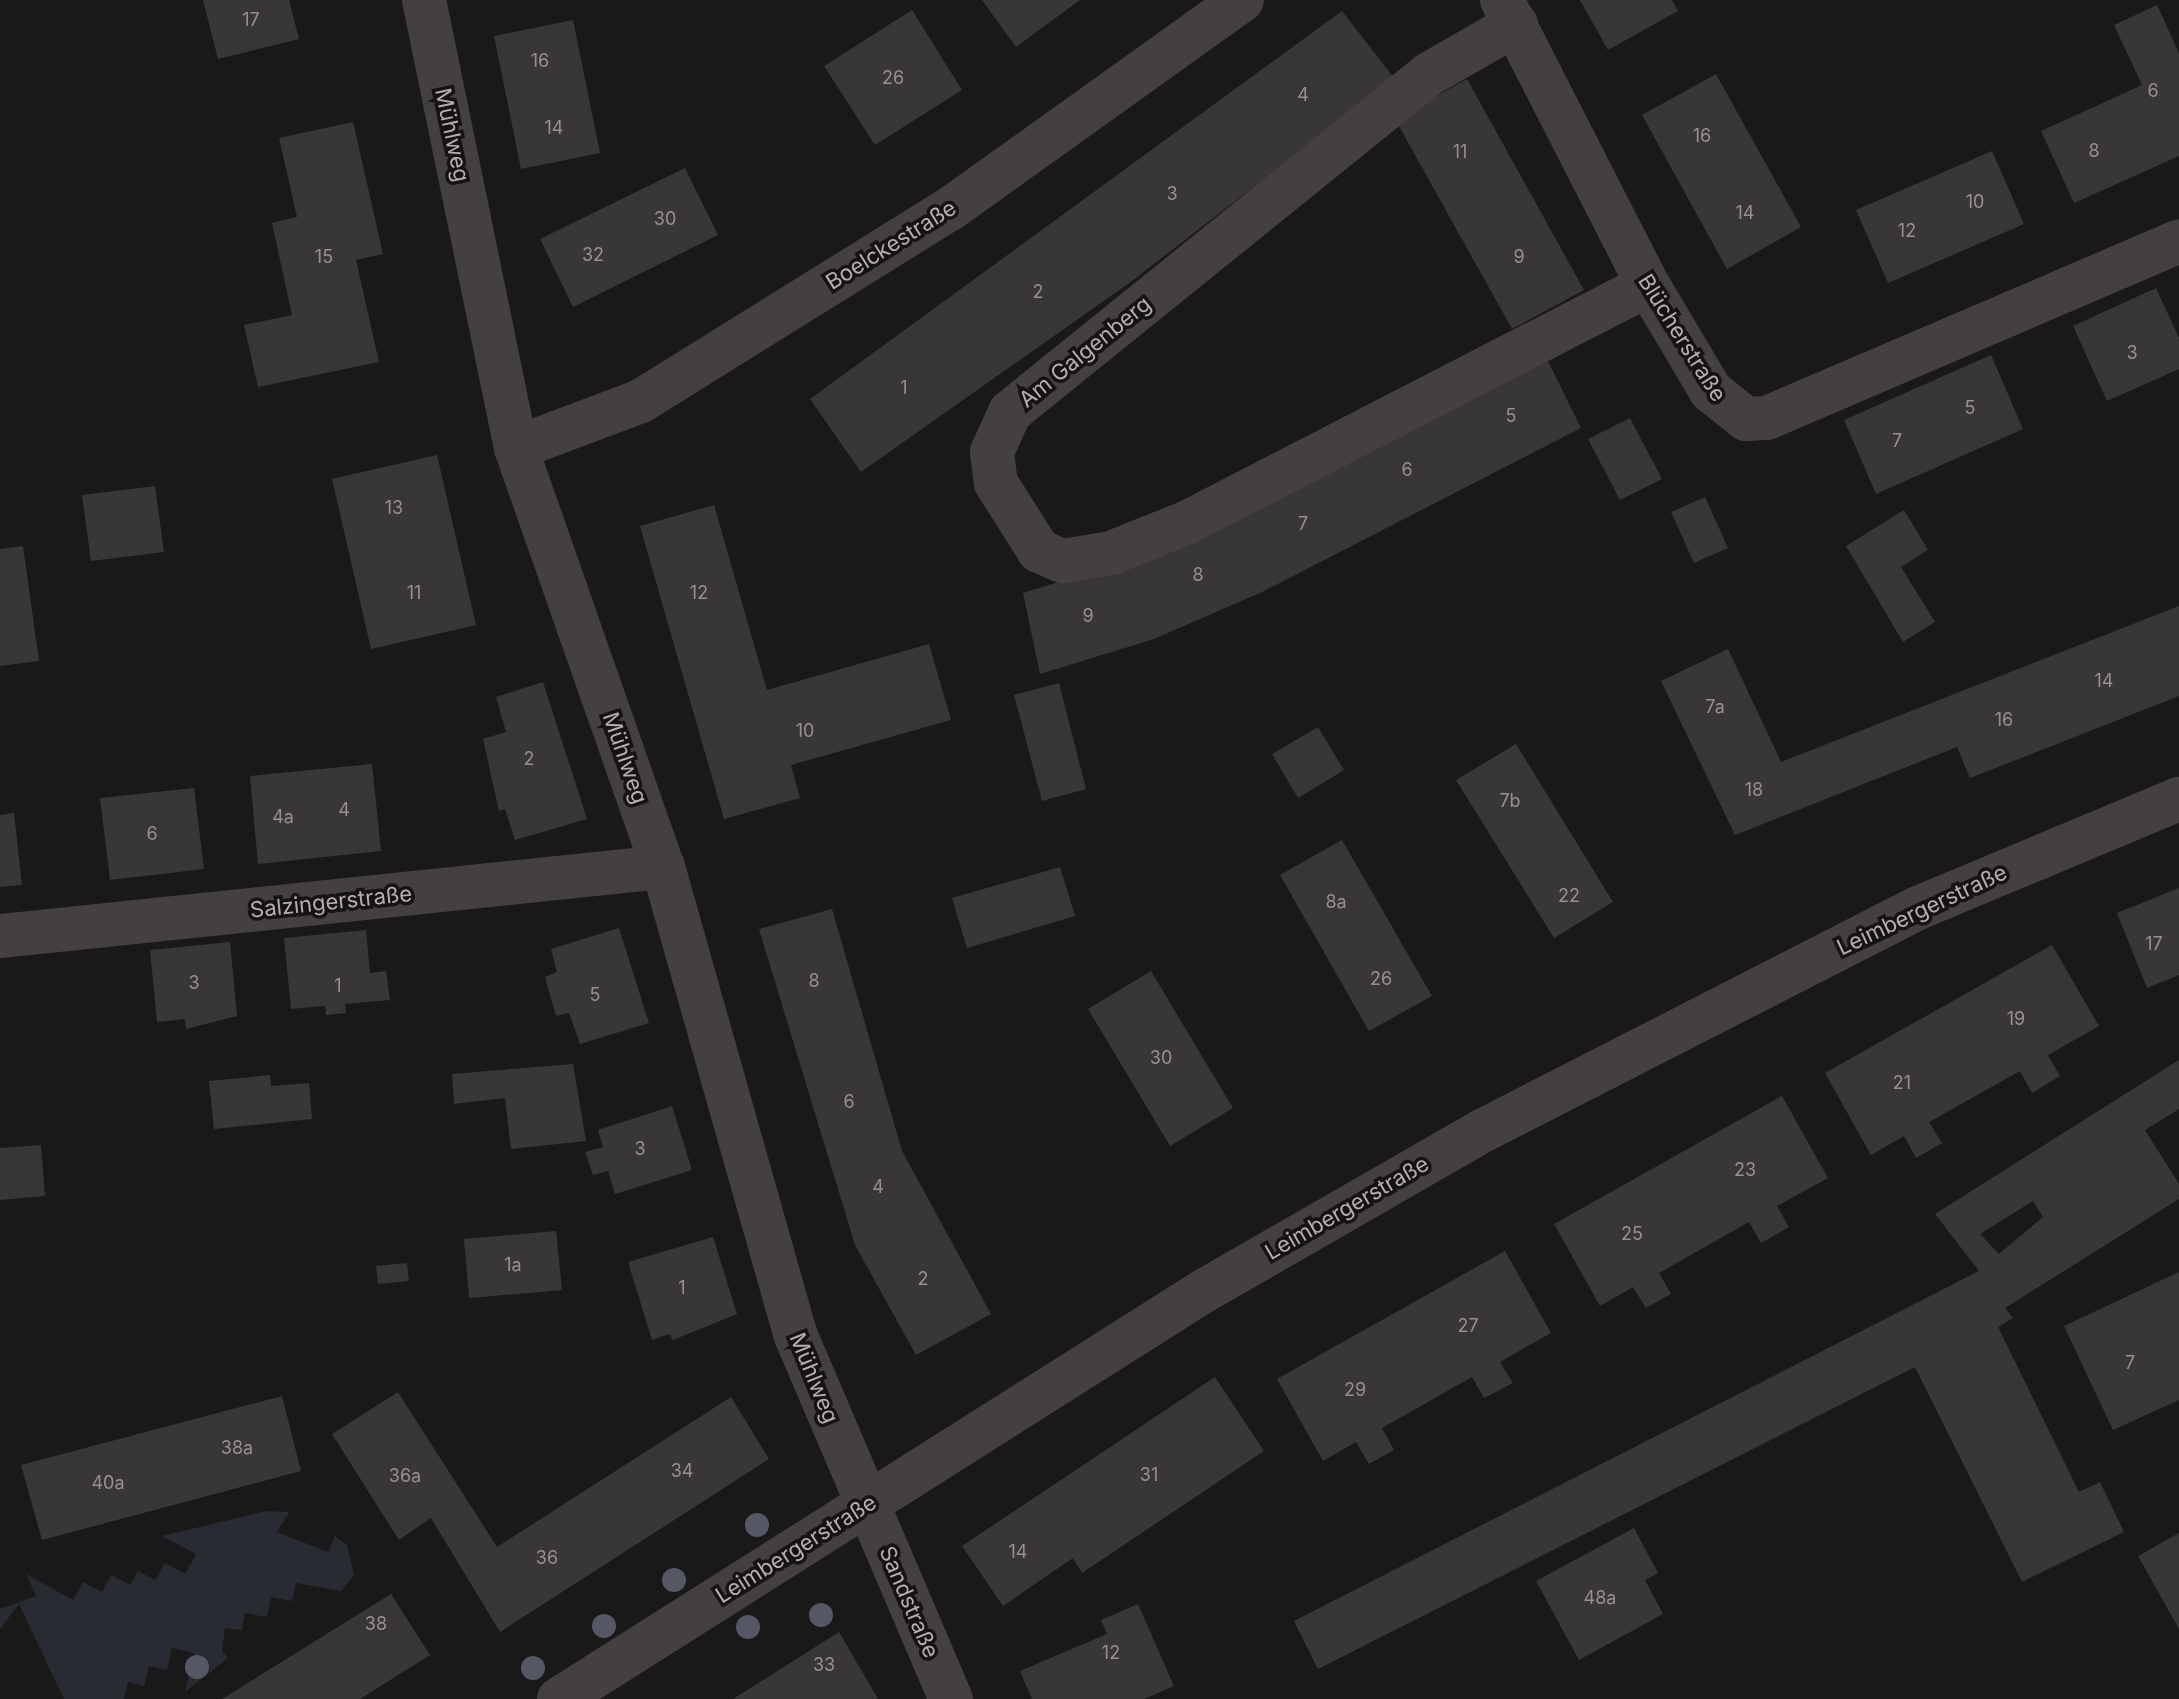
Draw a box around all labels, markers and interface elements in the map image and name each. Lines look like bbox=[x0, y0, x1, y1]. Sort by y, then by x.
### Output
house number: 17 bbox=[242, 9, 260, 31]
house number: 16 bbox=[531, 50, 549, 72]
house number: 26 bbox=[882, 67, 904, 89]
house number: 6 bbox=[2147, 80, 2159, 102]
house number: 4 bbox=[1297, 84, 1309, 106]
street label: Mühlweg bbox=[429, 86, 475, 184]
house number: 14 bbox=[545, 117, 563, 139]
house number: 16 bbox=[1693, 125, 1711, 147]
house number: 8 bbox=[2088, 140, 2100, 162]
house number: 11 bbox=[1453, 141, 1467, 163]
house number: 3 bbox=[1166, 183, 1178, 205]
house number: 10 bbox=[1966, 191, 1984, 213]
street label: Boelckestraße bbox=[821, 194, 961, 296]
house number: 14 bbox=[1736, 202, 1754, 224]
house number: 30 bbox=[654, 208, 676, 230]
house number: 12 bbox=[1898, 220, 1916, 242]
house number: 32 bbox=[582, 244, 604, 266]
house number: 15 bbox=[315, 246, 333, 268]
house number: 9 bbox=[1513, 246, 1525, 268]
street label: Blücherstraße bbox=[1632, 269, 1732, 407]
house number: 2 bbox=[1033, 281, 1043, 303]
street label: Am Galgenberg bbox=[1014, 291, 1156, 413]
house number: 3 bbox=[2126, 342, 2138, 364]
house number: 1 bbox=[900, 377, 908, 399]
house number: 5 bbox=[1965, 397, 1975, 419]
house number: 5 bbox=[1506, 405, 1516, 427]
house number: 7 bbox=[1892, 430, 1902, 452]
house number: 6 bbox=[1401, 459, 1413, 481]
house number: 13 bbox=[385, 497, 403, 519]
house number: 7 bbox=[1298, 513, 1308, 535]
house number: 8 bbox=[1192, 564, 1204, 586]
house number: 11 bbox=[407, 582, 421, 604]
house number: 12 bbox=[690, 582, 708, 604]
house number: 9 bbox=[1082, 605, 1094, 627]
house number: 14 bbox=[2095, 670, 2113, 692]
house number: 7a bbox=[1705, 696, 1725, 718]
street label: Mühlweg bbox=[597, 709, 653, 807]
house number: 16 bbox=[1995, 709, 2013, 731]
house number: 10 bbox=[796, 720, 814, 742]
house number: 2 bbox=[524, 748, 534, 770]
house number: 18 bbox=[1745, 779, 1763, 801]
house number: 7b bbox=[1499, 790, 1521, 812]
house number: 4 bbox=[338, 799, 350, 821]
house number: 4a bbox=[272, 806, 294, 828]
house number: 6 bbox=[146, 823, 158, 845]
street label: Leimbergerstraße bbox=[1833, 859, 2011, 961]
street label: Salzingerstraße bbox=[249, 880, 413, 924]
house number: 22 bbox=[1558, 885, 1580, 907]
house number: 8a bbox=[1325, 891, 1347, 913]
house number: 17 bbox=[2145, 933, 2163, 955]
house number: 26 bbox=[1370, 968, 1392, 990]
house number: 8 bbox=[808, 970, 820, 992]
house number: 3 bbox=[188, 972, 200, 994]
house number: 1 bbox=[334, 975, 342, 997]
house number: 5 bbox=[590, 984, 600, 1006]
house number: 19 bbox=[2007, 1008, 2025, 1030]
house number: 30 bbox=[1150, 1047, 1172, 1069]
house number: 21 bbox=[1893, 1072, 1911, 1094]
house number: 6 bbox=[843, 1091, 855, 1113]
house number: 3 bbox=[634, 1138, 646, 1160]
street label: Leimbergerstraße bbox=[1261, 1150, 1433, 1266]
house number: 23 bbox=[1734, 1159, 1756, 1181]
house number: 4 bbox=[872, 1176, 884, 1198]
house number: 25 bbox=[1621, 1223, 1643, 1245]
house number: 1a bbox=[504, 1254, 522, 1276]
house number: 2 bbox=[918, 1268, 928, 1290]
house number: 1 bbox=[678, 1277, 686, 1299]
house number: 27 bbox=[1457, 1315, 1479, 1337]
street label: Mühlweg bbox=[784, 1329, 844, 1427]
house number: 7 bbox=[2125, 1352, 2135, 1374]
house number: 29 bbox=[1344, 1379, 1366, 1401]
house number: 38a bbox=[221, 1437, 253, 1459]
house number: 34 bbox=[671, 1460, 693, 1482]
house number: 31 bbox=[1140, 1464, 1158, 1486]
house number: 36a bbox=[389, 1465, 421, 1487]
house number: 40a bbox=[91, 1472, 125, 1494]
street label: Leimbergerstraße bbox=[711, 1489, 881, 1609]
house number: 14 bbox=[1009, 1541, 1027, 1563]
street label: Sandstraße bbox=[874, 1542, 944, 1662]
house number: 36 bbox=[536, 1547, 558, 1569]
house number: 48a bbox=[1584, 1587, 1616, 1609]
house number: 38 bbox=[365, 1613, 387, 1635]
house number: 12 bbox=[1102, 1642, 1120, 1664]
house number: 33 bbox=[813, 1654, 835, 1676]

